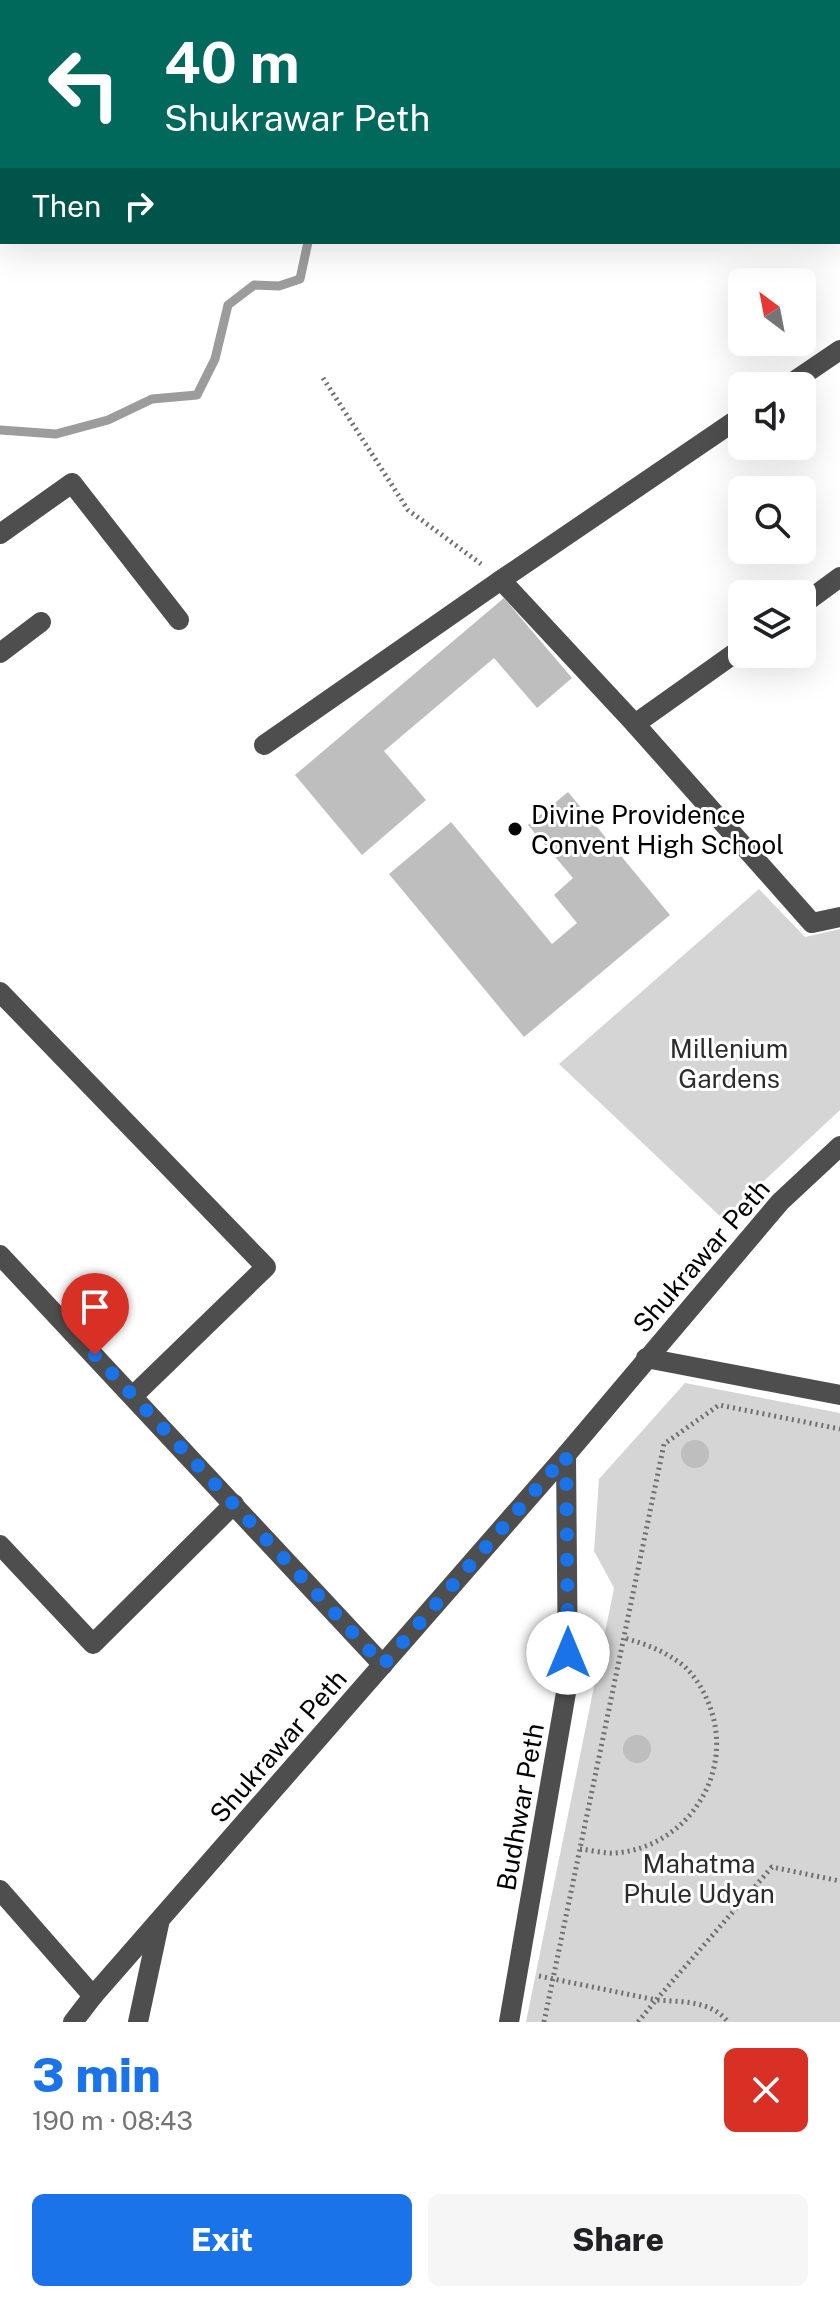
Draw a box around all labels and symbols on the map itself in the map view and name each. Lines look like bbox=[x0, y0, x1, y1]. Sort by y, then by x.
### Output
north arrow bbox=[728, 268, 816, 356]
place label: Divine Providence Convent High School bbox=[531, 799, 784, 860]
marker: Divine Providence Convent High School bbox=[506, 820, 524, 838]
park label: Millenium Gardens bbox=[670, 1033, 788, 1094]
street label: Shukrawar Peth bbox=[626, 1173, 776, 1339]
pin bbox=[61, 1273, 129, 1355]
position arrow bbox=[526, 1611, 610, 1695]
street label: Shukrawar Peth bbox=[203, 1663, 353, 1829]
street label: Budhwar Peth bbox=[490, 1721, 550, 1893]
park label: Mahatma Phule Udyan bbox=[623, 1848, 775, 1909]

